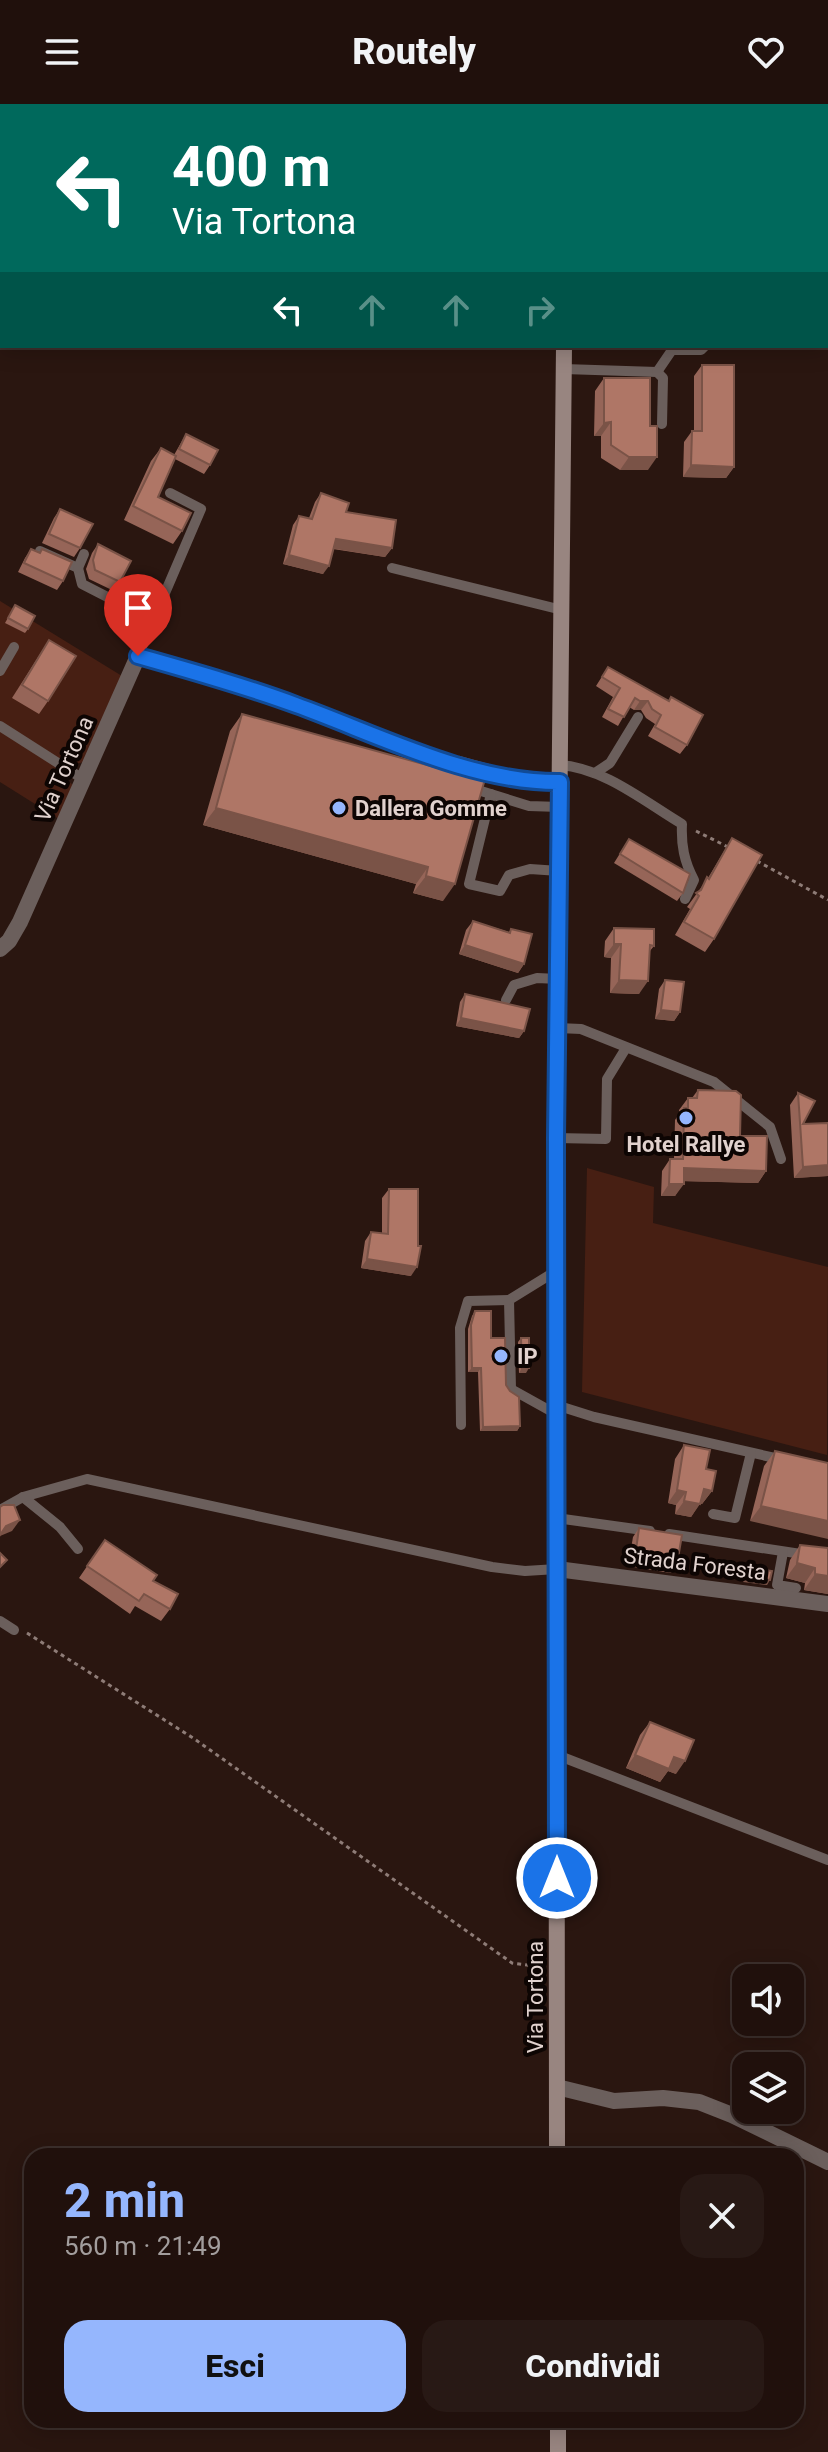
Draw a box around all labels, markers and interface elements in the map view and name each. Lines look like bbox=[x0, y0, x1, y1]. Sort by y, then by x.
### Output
icon: menu bbox=[40, 30, 84, 74]
icon: heart bbox=[744, 30, 788, 74]
text: Routely bbox=[352, 31, 476, 73]
text: 400 m bbox=[172, 134, 331, 200]
icon: left bbox=[40, 136, 144, 240]
text: Via Tortona bbox=[172, 201, 356, 243]
icon: left bbox=[266, 288, 310, 332]
icon: ahead bbox=[350, 288, 394, 332]
icon: ahead bbox=[434, 288, 478, 332]
icon: right bbox=[518, 288, 562, 332]
pin bbox=[104, 574, 172, 656]
icon: arrive bbox=[116, 586, 160, 630]
street label: Via Tortona bbox=[30, 712, 98, 826]
place label: Dallera Gomme bbox=[355, 796, 507, 821]
marker: Dallera Gomme bbox=[330, 799, 348, 817]
marker: Hotel Rallye bbox=[677, 1109, 695, 1127]
place label: Hotel Rallye bbox=[627, 1132, 746, 1157]
place label: IP bbox=[517, 1344, 538, 1369]
marker: IP bbox=[492, 1347, 510, 1365]
street label: Strada Foresta bbox=[623, 1543, 767, 1585]
position arrow bbox=[515, 1836, 599, 1920]
street label: Via Tortona bbox=[523, 1941, 548, 2053]
map controls bbox=[732, 1964, 804, 2124]
button: sound bbox=[732, 1964, 804, 2036]
button: layers bbox=[732, 2052, 804, 2124]
text: 2 min bbox=[64, 2172, 185, 2229]
button: close bbox=[680, 2174, 764, 2258]
text: 560 m · 21:49 bbox=[64, 2231, 222, 2261]
button: Esci bbox=[64, 2320, 406, 2412]
button: Condividi bbox=[422, 2320, 764, 2412]

